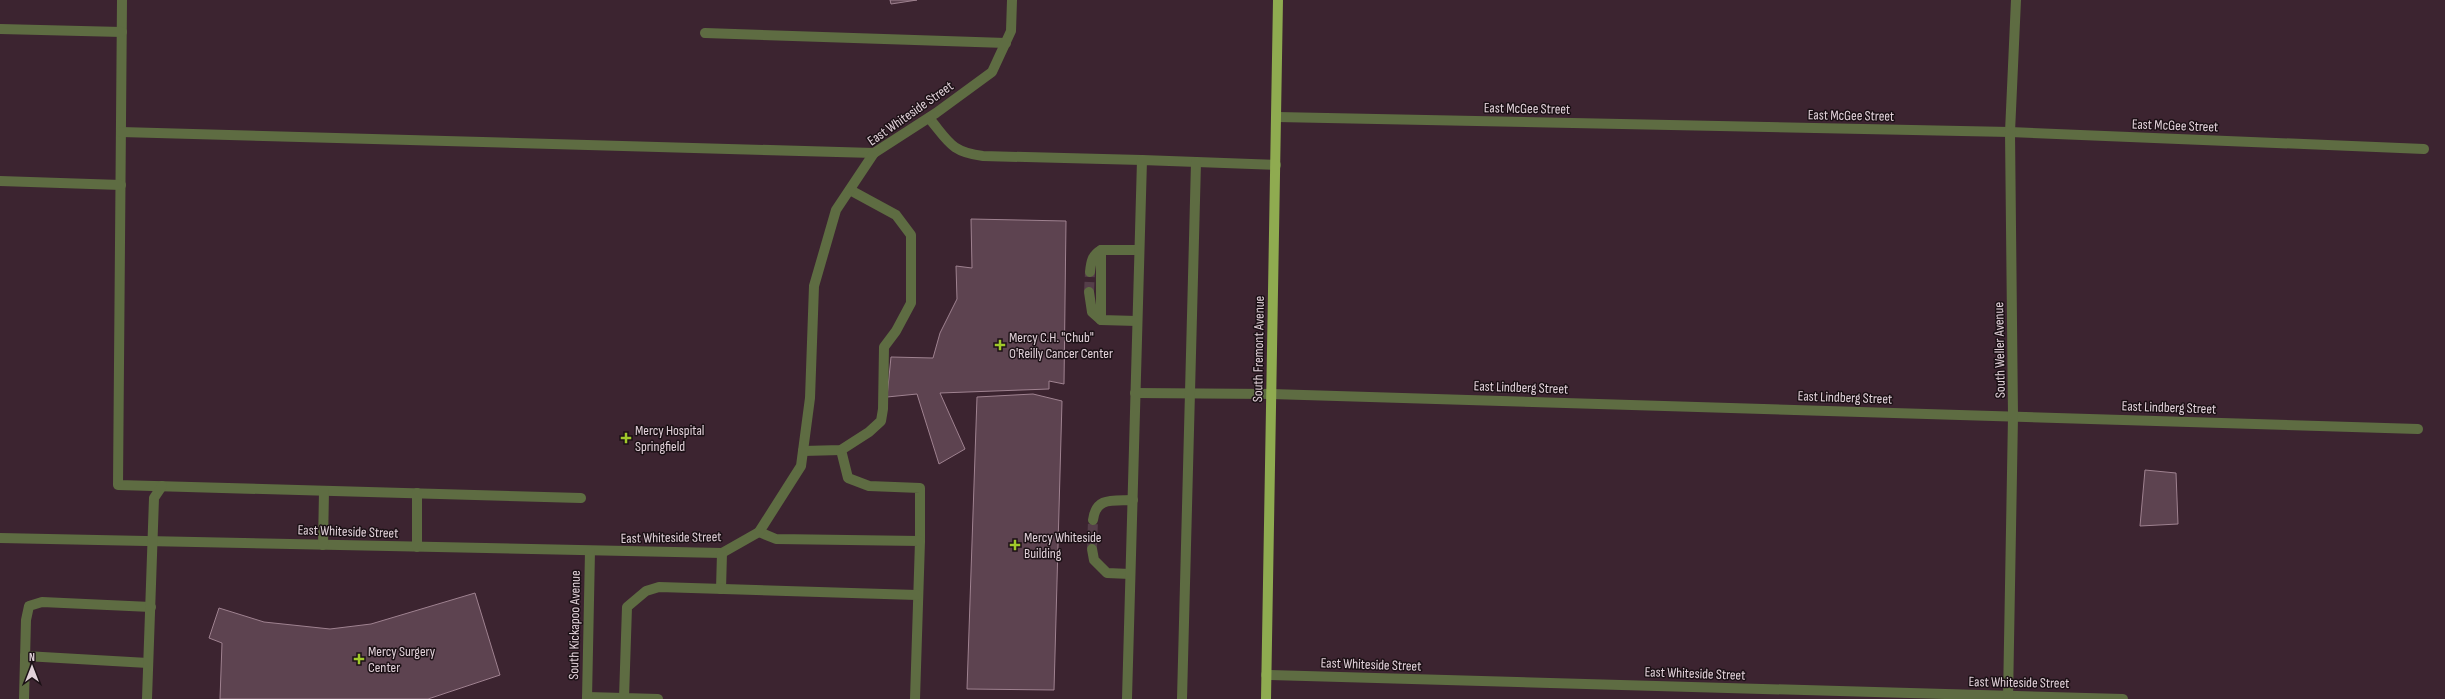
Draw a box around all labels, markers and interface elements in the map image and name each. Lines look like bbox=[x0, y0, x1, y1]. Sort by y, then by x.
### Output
street label: East Whiteside Street bbox=[864, 78, 956, 149]
street label: East McGee Street bbox=[1484, 99, 1570, 118]
street label: East McGee Street bbox=[1808, 106, 1894, 125]
street label: East McGee Street bbox=[2132, 115, 2218, 136]
street label: South Fremont Avenue bbox=[1249, 296, 1268, 402]
street label: South Weller Avenue bbox=[1990, 302, 2009, 398]
place label: Mercy C.H. "Chub" O'Reilly Cancer Center bbox=[1009, 329, 1113, 362]
marker: Mercy C.H. "Chub" O'Reilly Cancer Center bbox=[994, 339, 1006, 351]
street label: East Lindberg Street bbox=[1473, 377, 1569, 398]
street label: East Lindberg Street bbox=[1797, 387, 1893, 408]
street label: East Lindberg Street bbox=[2121, 397, 2217, 418]
place label: Mercy Hospital Springfield bbox=[635, 422, 704, 455]
marker: Mercy Hospital Springfield bbox=[620, 432, 632, 444]
street label: East Whiteside Street bbox=[297, 521, 399, 542]
street label: East Whiteside Street bbox=[620, 528, 722, 547]
place label: Mercy Whiteside Building bbox=[1024, 529, 1101, 562]
marker: Mercy Whiteside Building bbox=[1009, 539, 1021, 551]
street label: South Kickapoo Avenue bbox=[565, 570, 584, 680]
place label: Mercy Surgery Center bbox=[368, 643, 436, 676]
north arrow bbox=[12, 647, 52, 687]
text: N bbox=[29, 651, 35, 664]
marker: Mercy Surgery Center bbox=[353, 653, 365, 665]
street label: East Whiteside Street bbox=[1320, 654, 1422, 675]
street label: East Whiteside Street bbox=[1644, 663, 1746, 684]
street label: East Whiteside Street bbox=[1968, 673, 2070, 692]

